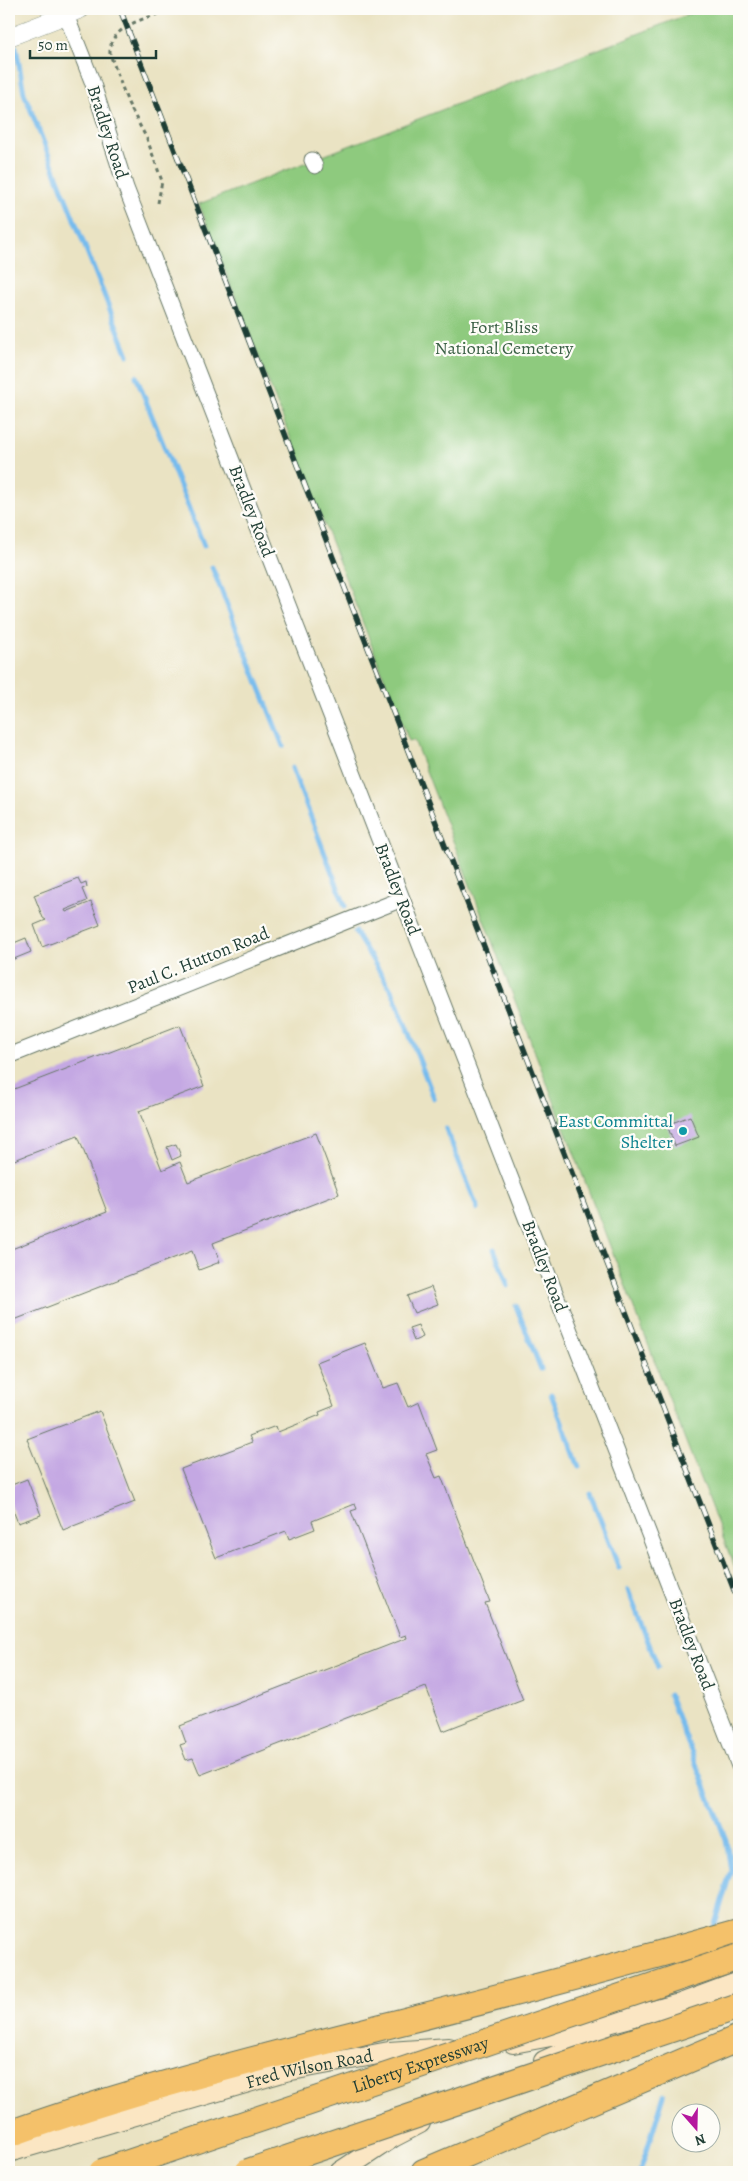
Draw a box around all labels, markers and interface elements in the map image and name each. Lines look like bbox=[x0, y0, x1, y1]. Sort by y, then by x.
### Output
scale bar bbox=[30, 28, 156, 60]
text: 50 m bbox=[38, 35, 68, 55]
street label: Bradley Road bbox=[82, 82, 134, 182]
park label: Fort Bliss National Cemetery bbox=[435, 315, 574, 360]
street label: Bradley Road bbox=[223, 461, 281, 561]
street label: Bradley Road bbox=[369, 839, 427, 939]
street label: Paul C. Hutton Road bbox=[124, 921, 273, 999]
place label: East Committal Shelter bbox=[558, 1109, 674, 1154]
marker: East Committal Shelter bbox=[677, 1125, 689, 1137]
street label: Bradley Road bbox=[516, 1216, 574, 1316]
street label: Bradley Road bbox=[663, 1594, 721, 1694]
street label: Liberty Expressway bbox=[349, 2030, 493, 2099]
street label: Fred Wilson Road bbox=[243, 2043, 375, 2094]
north arrow bbox=[670, 2104, 720, 2154]
text: N bbox=[692, 2129, 708, 2150]

